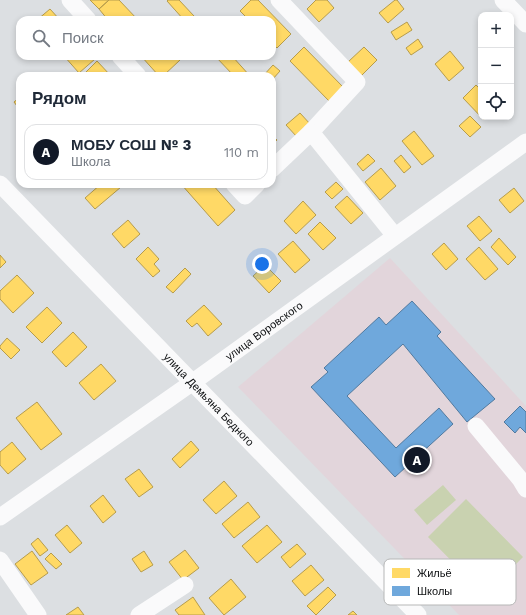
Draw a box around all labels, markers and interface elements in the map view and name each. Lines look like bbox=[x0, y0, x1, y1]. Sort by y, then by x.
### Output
map controls bbox=[478, 12, 514, 120]
button: + bbox=[478, 12, 514, 48]
search box bbox=[16, 16, 276, 60]
icon: search bbox=[30, 27, 52, 49]
text: Поиск bbox=[62, 29, 104, 47]
button: − bbox=[478, 48, 514, 84]
button: locate bbox=[478, 84, 514, 120]
text: Рядом bbox=[32, 88, 87, 108]
text: МОБУ СОШ № 3 bbox=[71, 136, 191, 154]
text: A bbox=[42, 145, 50, 160]
text: 110 m bbox=[224, 145, 259, 160]
text: Школа bbox=[71, 154, 111, 169]
your location bbox=[252, 254, 272, 274]
street label: улица Воровского bbox=[223, 299, 305, 363]
street label: улица Демьяна Бедного bbox=[160, 350, 257, 449]
pin: A bbox=[404, 445, 430, 475]
legend bbox=[384, 559, 516, 605]
text: Жильё bbox=[417, 567, 452, 580]
text: Школы bbox=[417, 585, 452, 598]

